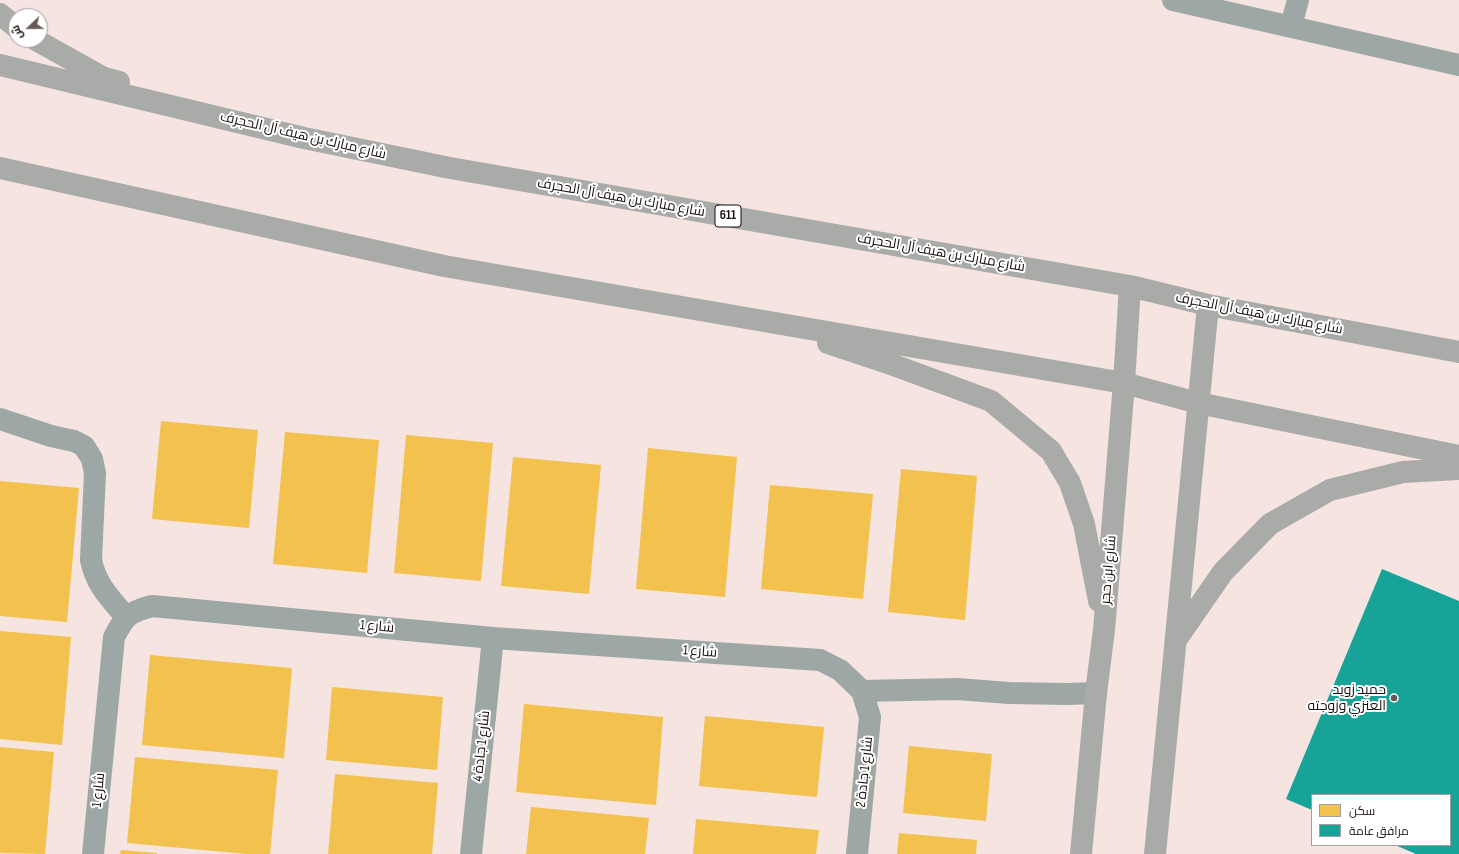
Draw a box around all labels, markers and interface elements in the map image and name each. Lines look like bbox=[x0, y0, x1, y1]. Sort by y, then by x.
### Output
north arrow bbox=[8, 8, 48, 48]
text: ش bbox=[9, 23, 26, 41]
street label: شارع مبارك بن هيف آل الحجرف bbox=[218, 109, 388, 163]
street label: شارع مبارك بن هيف آل الحجرف bbox=[536, 175, 706, 221]
road number: 611 bbox=[715, 205, 741, 227]
street label: شارع مبارك بن هيف آل الحجرف bbox=[856, 230, 1026, 276]
street label: شارع مبارك بن هيف آل الحجرف bbox=[1174, 290, 1344, 338]
street label: شارع ابن حجر bbox=[1098, 535, 1120, 605]
street label: شارع 1 bbox=[359, 617, 395, 637]
street label: شارع 1 bbox=[682, 642, 718, 662]
place label: حميد زويد العنزي وزوجته bbox=[1307, 682, 1386, 714]
marker: حميد زويد العنزي وزوجته bbox=[1389, 693, 1399, 703]
street label: شارع 1 جادة 4 bbox=[470, 710, 494, 782]
street label: شارع 1 جادة 2 bbox=[853, 736, 877, 808]
street label: شارع 1 bbox=[89, 772, 109, 808]
legend bbox=[1311, 794, 1451, 846]
text: سكن bbox=[1349, 804, 1375, 819]
text: مرافق عامة bbox=[1349, 824, 1409, 839]

